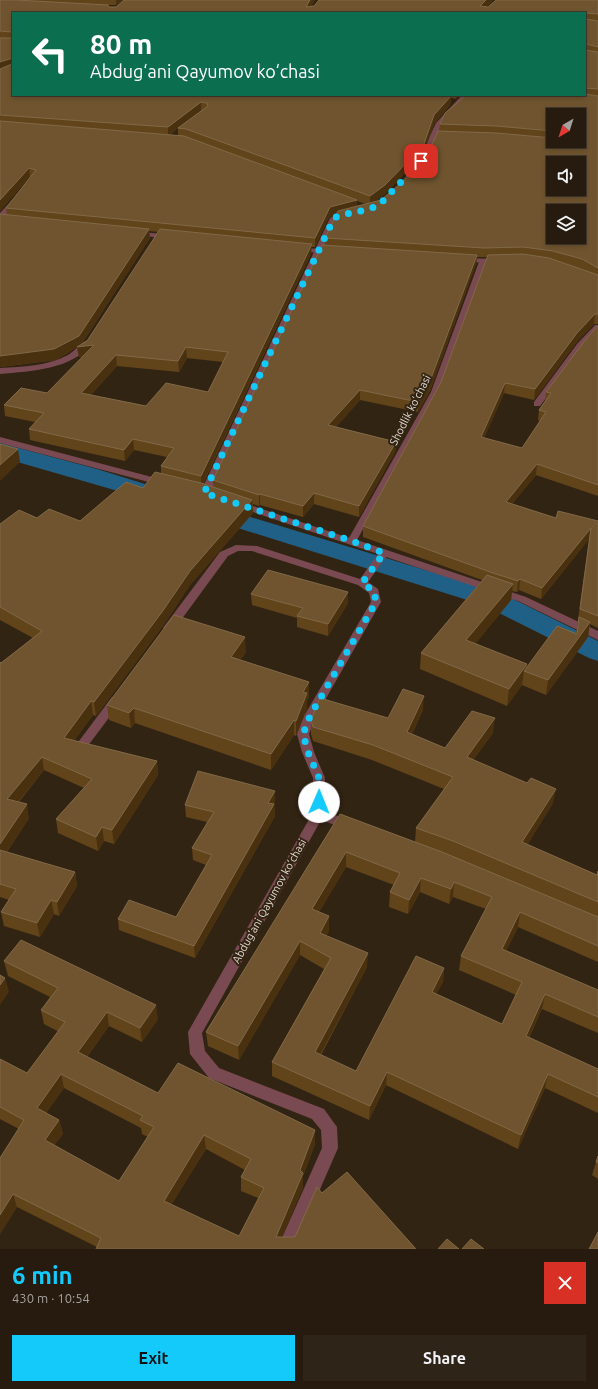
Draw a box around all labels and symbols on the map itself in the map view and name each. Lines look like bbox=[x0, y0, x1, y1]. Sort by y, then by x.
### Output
north arrow bbox=[546, 108, 586, 148]
pin bbox=[404, 144, 438, 178]
street label: Shodlik ko‘chasi bbox=[387, 373, 433, 447]
position arrow bbox=[298, 781, 340, 823]
street label: Abdug‘ani Qayumov ko‘chasi bbox=[230, 837, 308, 965]

